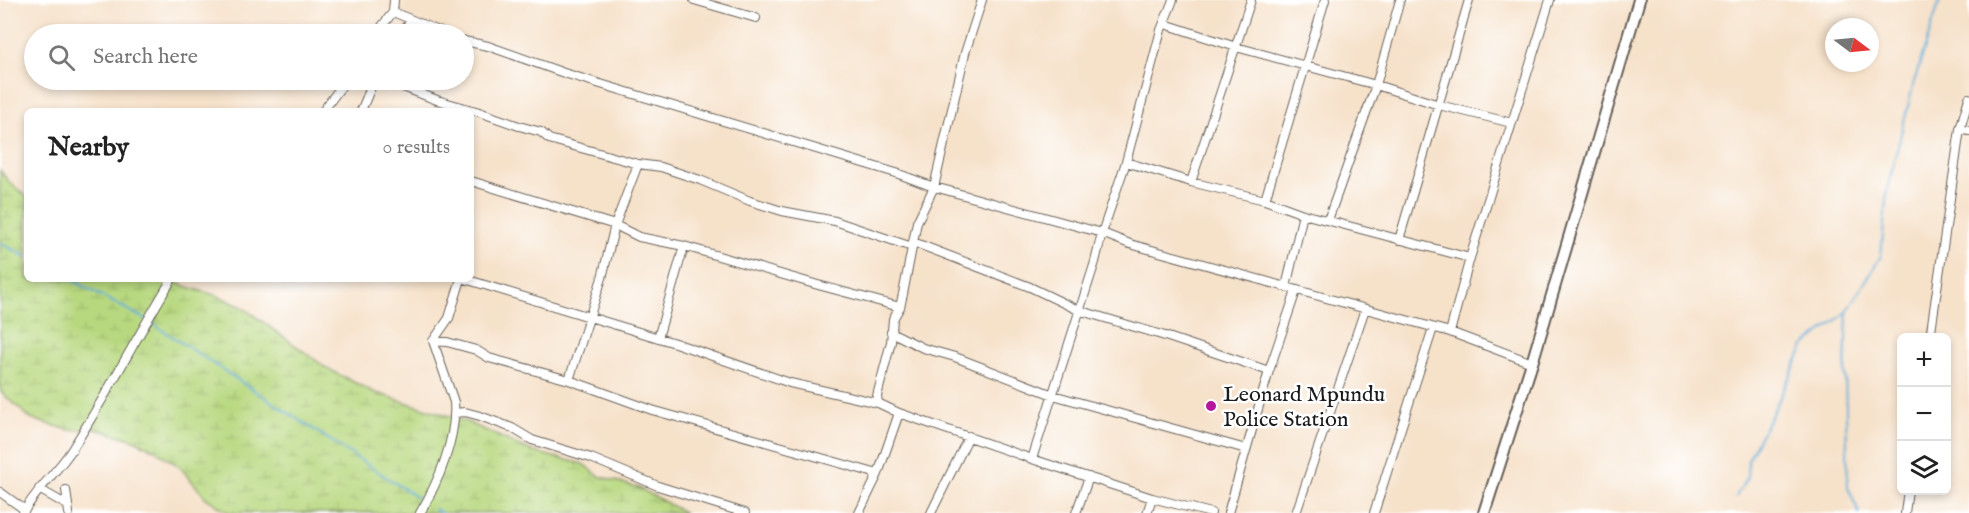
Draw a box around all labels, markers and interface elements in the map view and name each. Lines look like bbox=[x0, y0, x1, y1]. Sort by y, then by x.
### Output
north arrow bbox=[1825, 18, 1879, 72]
search box bbox=[24, 24, 474, 90]
icon: search bbox=[45, 41, 78, 74]
text: Search here bbox=[93, 43, 198, 71]
text: Nearby bbox=[48, 131, 129, 164]
text: 0 results bbox=[383, 135, 450, 160]
map controls bbox=[1897, 333, 1951, 495]
button: + bbox=[1897, 333, 1951, 387]
place label: Leonard Mpundu Police Station bbox=[1223, 381, 1385, 434]
button: − bbox=[1897, 387, 1951, 441]
marker: Leonard Mpundu Police Station bbox=[1204, 399, 1218, 413]
button: layers bbox=[1897, 441, 1951, 495]

